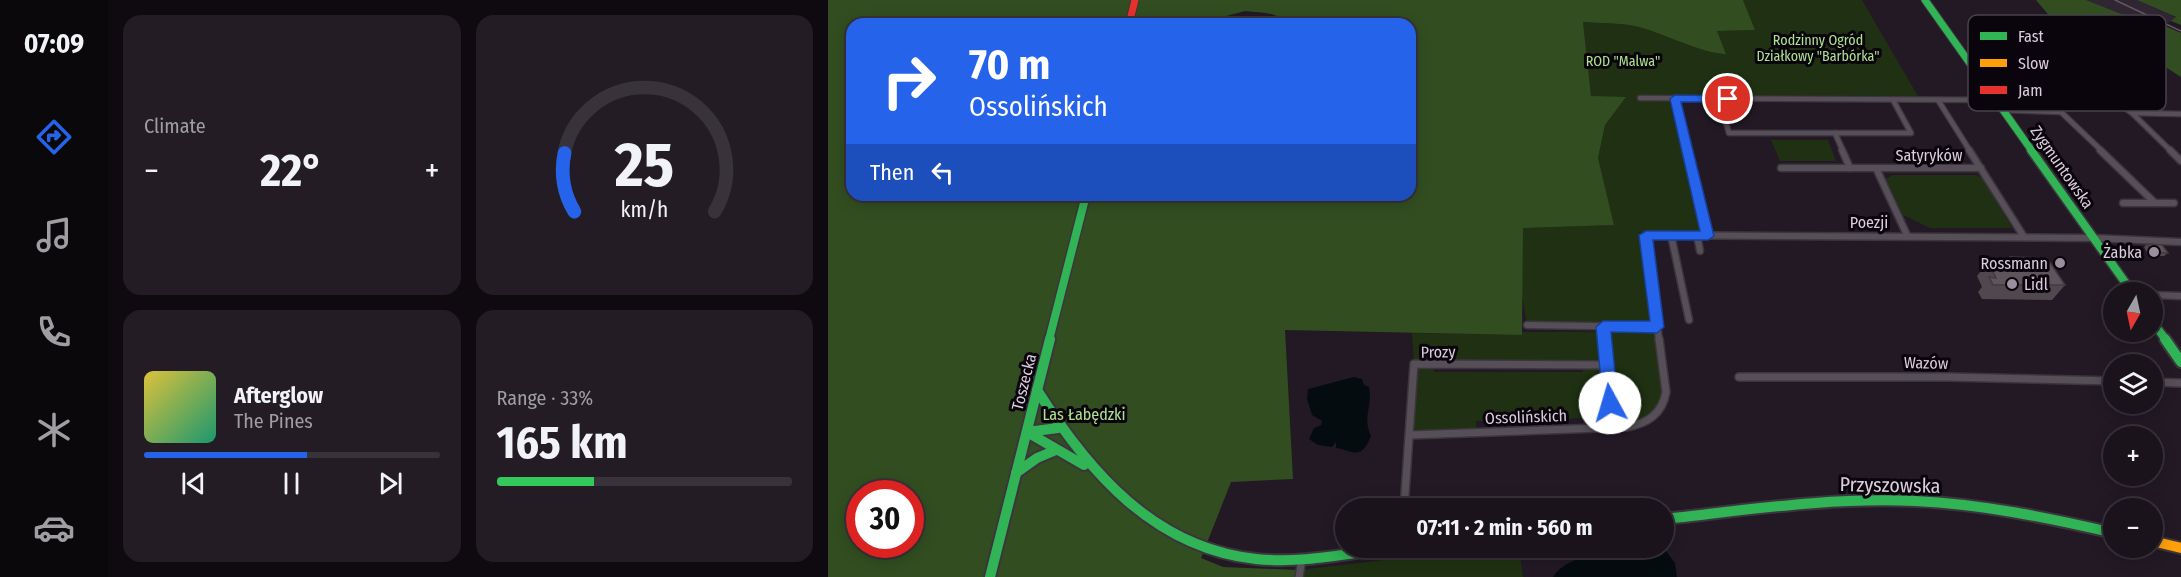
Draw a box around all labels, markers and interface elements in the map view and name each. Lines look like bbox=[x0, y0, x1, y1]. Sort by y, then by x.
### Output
legend bbox=[1968, 15, 2166, 111]
text: Fast bbox=[2018, 27, 2045, 46]
text: 07:09 bbox=[24, 28, 84, 60]
park label: Rodzinny Ogród Działkowy "Barbórka" bbox=[1756, 32, 1880, 65]
text: 70 m bbox=[969, 40, 1050, 90]
icon: right bbox=[870, 42, 948, 120]
park label: ROD "Malwa" bbox=[1586, 53, 1660, 70]
text: Slow bbox=[2018, 54, 2049, 73]
pin bbox=[1702, 73, 1753, 124]
text: Jam bbox=[2018, 81, 2043, 100]
icon: arrive bbox=[1711, 82, 1744, 115]
text: Ossolińskich bbox=[969, 91, 1108, 123]
text: Climate bbox=[144, 114, 206, 138]
icon: directions bbox=[33, 116, 75, 158]
street label: Zygmuntowska bbox=[2026, 122, 2098, 212]
text: 25 bbox=[613, 128, 674, 203]
text: 22° bbox=[260, 144, 323, 198]
street label: Satyryków bbox=[1895, 146, 1963, 165]
text: − bbox=[144, 151, 159, 191]
text: + bbox=[424, 151, 440, 191]
icon: left bbox=[926, 156, 959, 189]
text: Then bbox=[870, 159, 914, 186]
text: km/h bbox=[620, 197, 668, 223]
street label: Poezji bbox=[1850, 213, 1888, 232]
icon: music bbox=[33, 214, 75, 256]
place label: Żabka bbox=[2103, 243, 2142, 262]
marker: Żabka bbox=[2147, 245, 2161, 259]
place label: Rossmann bbox=[1981, 254, 2048, 273]
marker: Rossmann bbox=[2053, 256, 2067, 270]
place label: Lidl bbox=[2024, 275, 2048, 294]
marker: Lidl bbox=[2005, 277, 2019, 291]
north arrow bbox=[2103, 282, 2163, 342]
map controls bbox=[2103, 282, 2163, 558]
icon: phone bbox=[33, 311, 75, 353]
street label: Prozy bbox=[1420, 342, 1456, 362]
street label: Toszecka bbox=[1008, 352, 1040, 412]
street label: Wazów bbox=[1904, 353, 1949, 373]
button: layers bbox=[2103, 354, 2163, 414]
position arrow bbox=[1578, 371, 1642, 435]
text: Afterglow bbox=[234, 382, 323, 409]
text: Range · 33% bbox=[497, 386, 593, 410]
park label: Las Łabędzki bbox=[1042, 405, 1126, 424]
street label: Ossolińskich bbox=[1485, 406, 1567, 428]
icon: climate bbox=[33, 409, 75, 451]
text: The Pines bbox=[234, 409, 313, 433]
text: 165 km bbox=[497, 416, 628, 470]
button: + bbox=[2103, 426, 2163, 486]
icon: previous bbox=[177, 467, 210, 500]
icon: pause bbox=[275, 467, 308, 500]
icon: next bbox=[374, 467, 407, 500]
street label: Przyszowska bbox=[1839, 472, 1941, 498]
speed limit sign: 30 bbox=[846, 480, 924, 558]
button: − bbox=[2103, 498, 2163, 558]
icon: car bbox=[33, 507, 75, 549]
text: 07:11 · 2 min · 560 m bbox=[1416, 514, 1593, 541]

